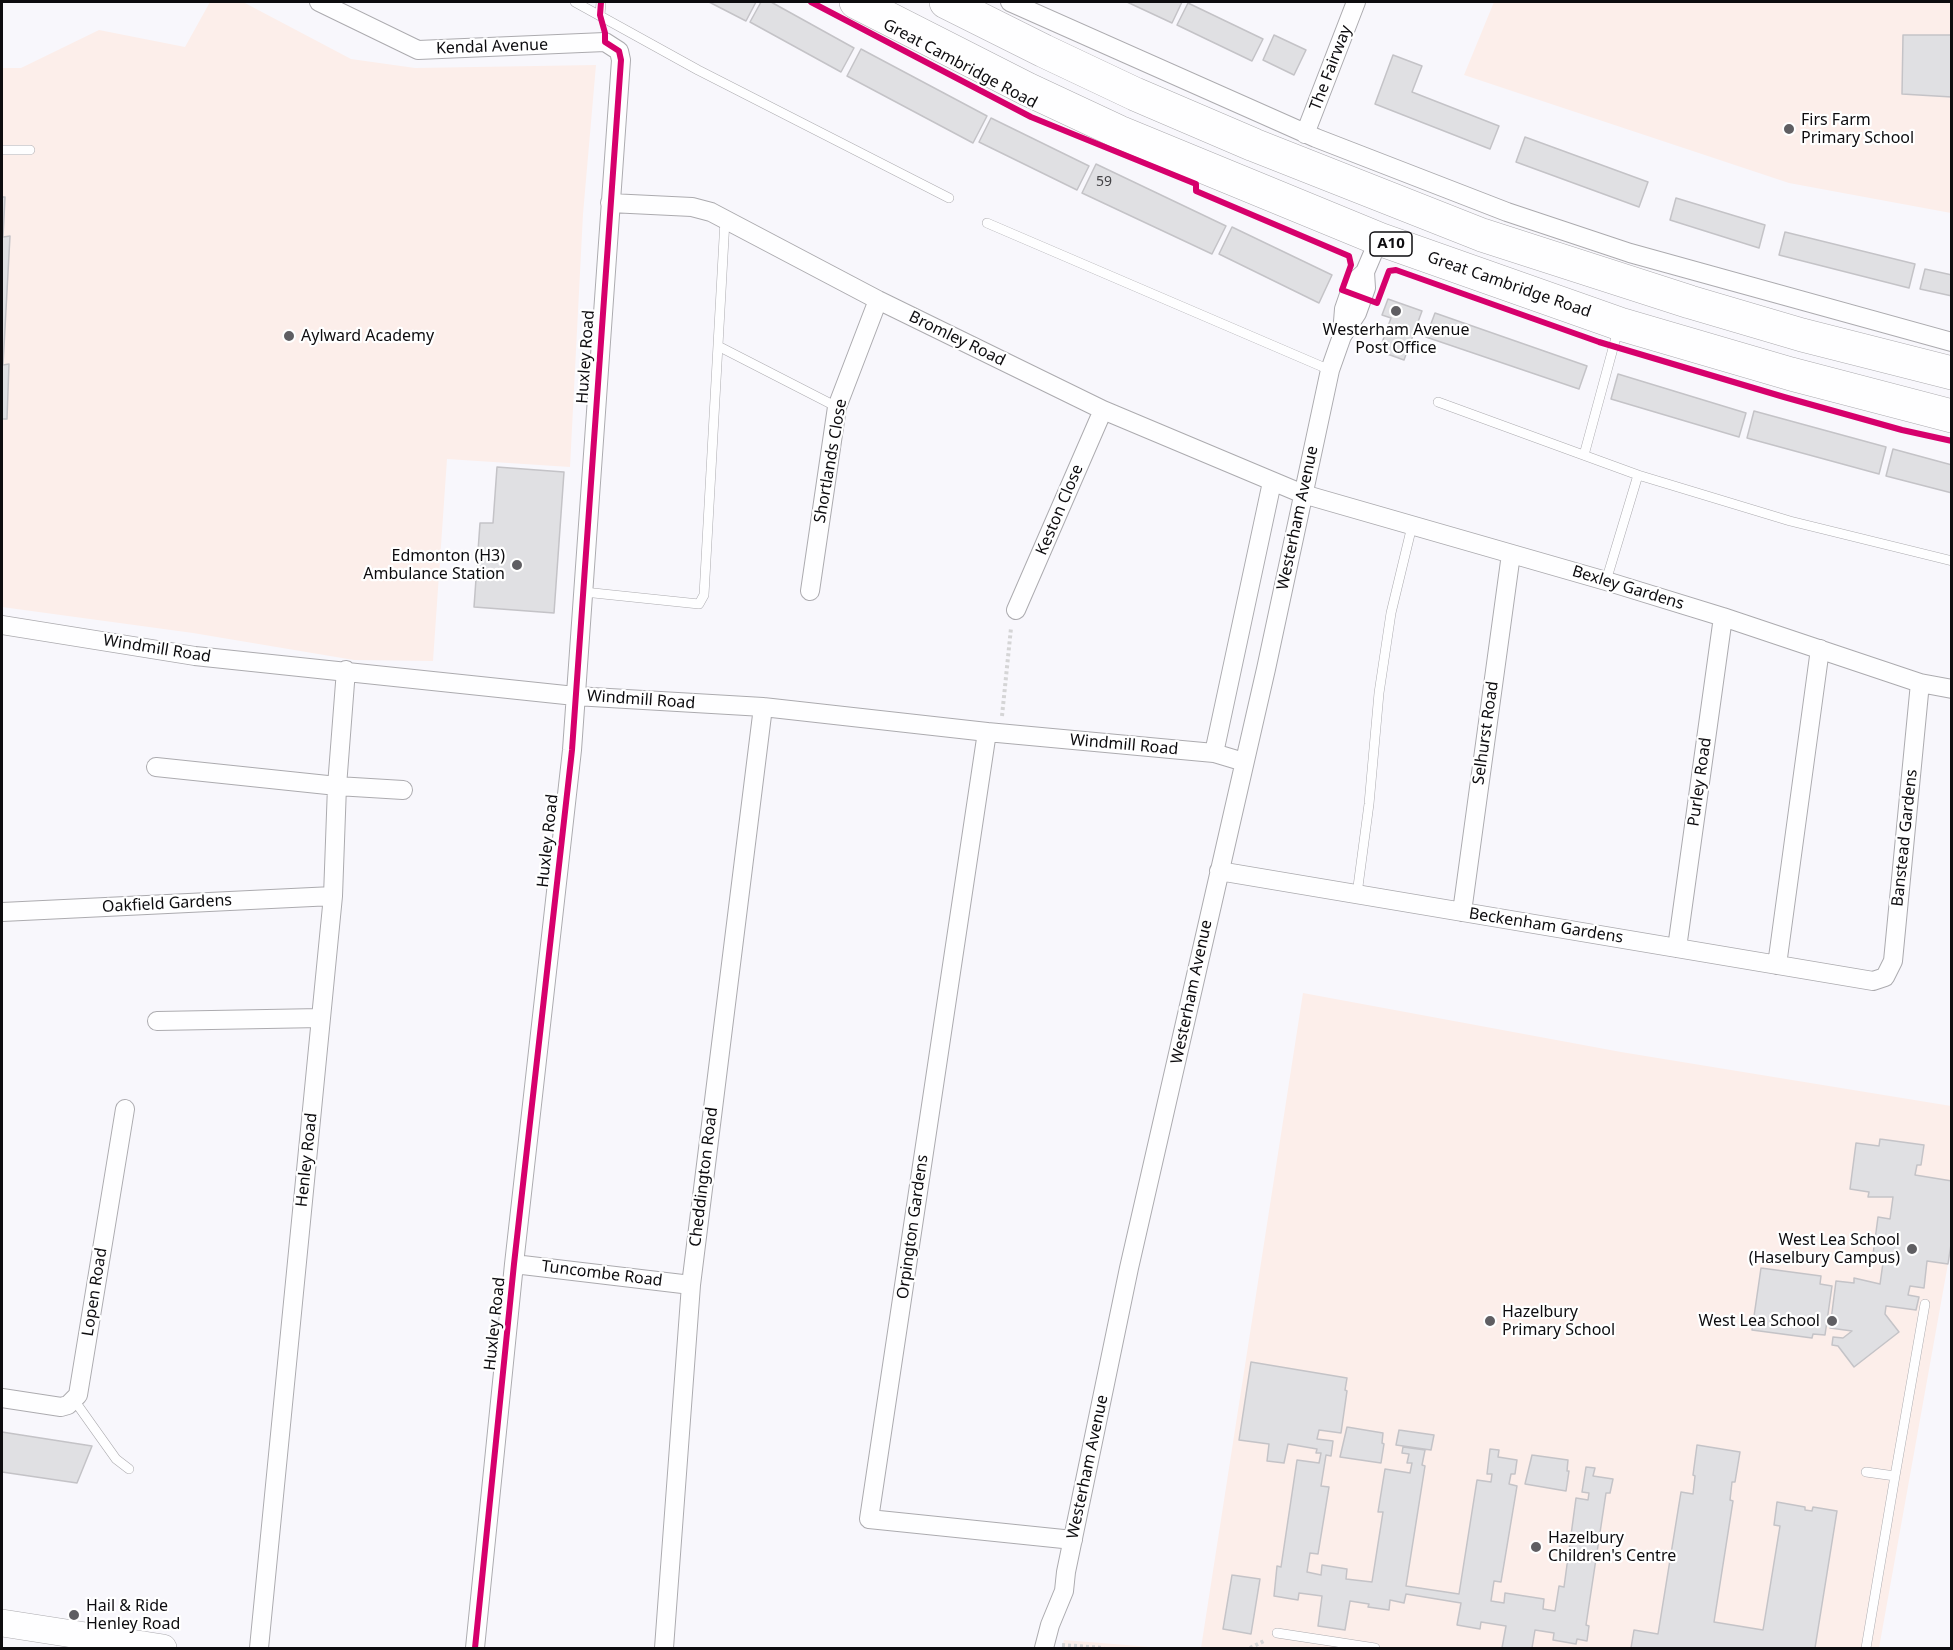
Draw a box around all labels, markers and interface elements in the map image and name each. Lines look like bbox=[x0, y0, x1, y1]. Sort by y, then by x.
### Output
street label: Great Cambridge Road bbox=[880, 15, 1040, 113]
street label: The Fairway bbox=[1306, 23, 1356, 113]
street label: Kendal Avenue bbox=[436, 35, 548, 59]
place label: Firs Farm Primary School bbox=[1801, 110, 1914, 148]
marker: Firs Farm Primary School bbox=[1782, 122, 1796, 136]
house number: 59 bbox=[1096, 174, 1112, 190]
road number: A10 bbox=[1370, 232, 1412, 256]
street label: Great Cambridge Road bbox=[1425, 248, 1593, 322]
marker: Westerham Avenue Post Office bbox=[1389, 304, 1403, 318]
street label: Bromley Road bbox=[906, 307, 1008, 371]
street label: Huxley Road bbox=[573, 310, 599, 404]
place label: Westerham Avenue Post Office bbox=[1323, 320, 1469, 358]
place label: Aylward Academy bbox=[301, 326, 434, 346]
marker: Aylward Academy bbox=[282, 329, 296, 343]
street label: Shortlands Close bbox=[811, 397, 851, 525]
street label: Westerham Avenue bbox=[1273, 444, 1323, 592]
street label: Keston Close bbox=[1032, 462, 1088, 558]
place label: Edmonton (H3) Ambulance Station bbox=[363, 546, 505, 584]
marker: Edmonton (H3) Ambulance Station bbox=[510, 558, 524, 572]
street label: Bexley Gardens bbox=[1570, 562, 1686, 614]
street label: Windmill Road bbox=[102, 631, 212, 667]
street label: Selhurst Road bbox=[1469, 680, 1503, 786]
street label: Windmill Road bbox=[586, 687, 696, 713]
street label: Windmill Road bbox=[1069, 731, 1179, 759]
street label: Purley Road bbox=[1684, 736, 1716, 828]
street label: Banstead Gardens bbox=[1888, 768, 1922, 908]
street label: Huxley Road bbox=[534, 793, 562, 889]
street label: Oakfield Gardens bbox=[102, 891, 232, 917]
street label: Beckenham Gardens bbox=[1468, 904, 1624, 948]
street label: Westerham Avenue bbox=[1167, 918, 1217, 1066]
street label: Cheddington Road bbox=[686, 1106, 722, 1248]
street label: Henley Road bbox=[293, 1112, 321, 1208]
street label: Orpington Gardens bbox=[893, 1154, 933, 1300]
place label: West Lea School (Haselbury Campus) bbox=[1749, 1230, 1900, 1268]
marker: West Lea School (Haselbury Campus) bbox=[1905, 1242, 1919, 1256]
street label: Lopen Road bbox=[79, 1246, 111, 1338]
street label: Tuncombe Road bbox=[540, 1257, 664, 1291]
street label: Huxley Road bbox=[481, 1276, 509, 1372]
place label: Hazelbury Primary School bbox=[1502, 1302, 1615, 1340]
place label: West Lea School bbox=[1698, 1311, 1820, 1331]
marker: Hazelbury Primary School bbox=[1483, 1314, 1497, 1328]
marker: West Lea School bbox=[1825, 1314, 1839, 1328]
street label: Westerham Avenue bbox=[1063, 1393, 1113, 1541]
place label: Hazelbury Children's Centre bbox=[1548, 1528, 1676, 1566]
marker: Hazelbury Children's Centre bbox=[1529, 1540, 1543, 1554]
place label: Hail & Ride Henley Road bbox=[86, 1596, 180, 1634]
marker: Hail & Ride Henley Road bbox=[67, 1608, 81, 1622]

